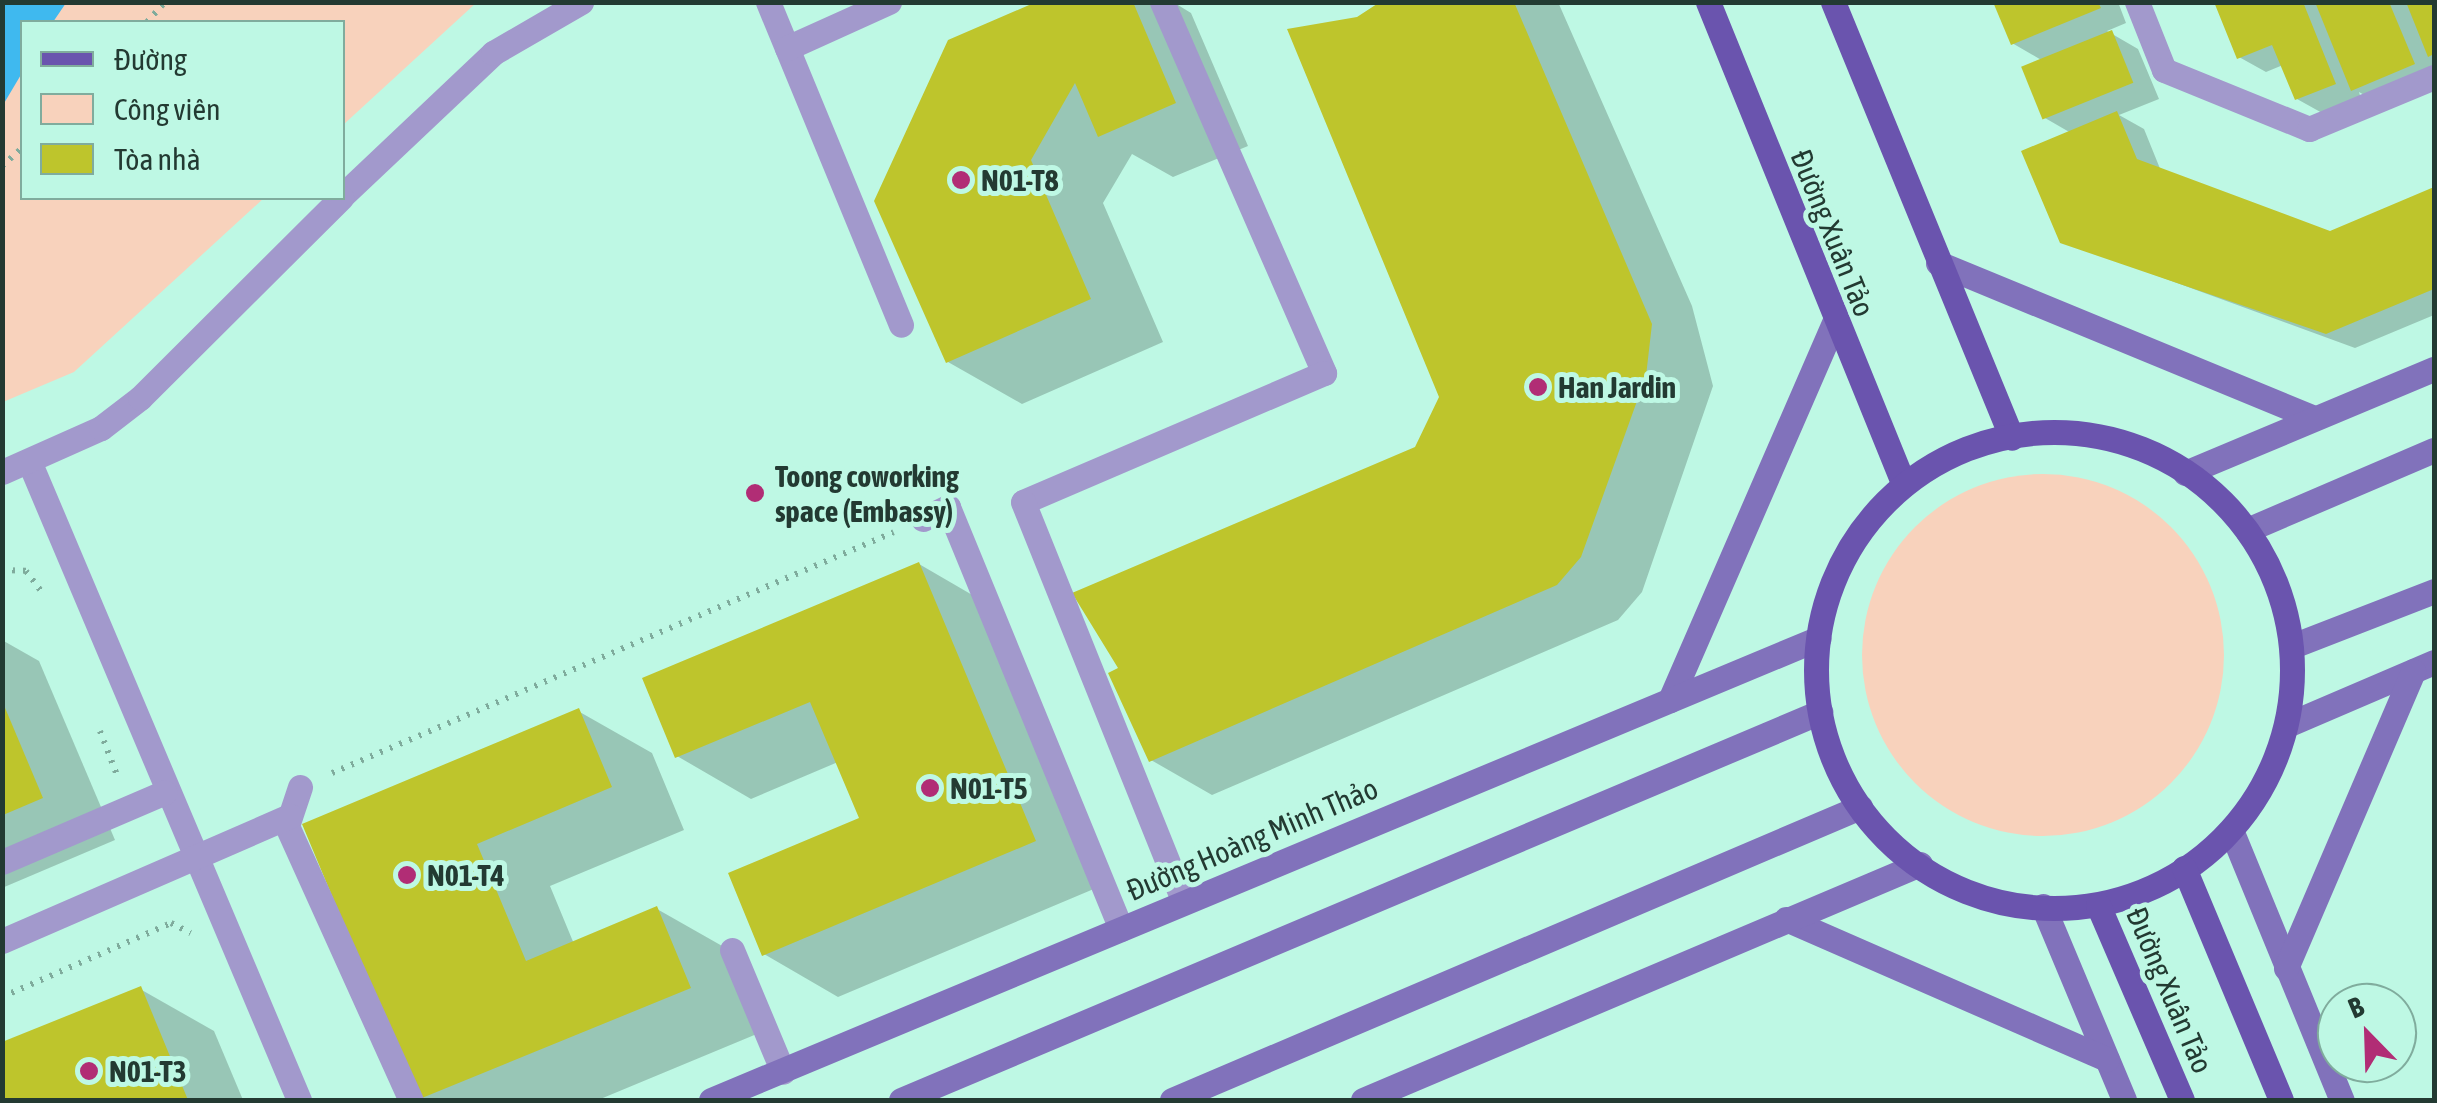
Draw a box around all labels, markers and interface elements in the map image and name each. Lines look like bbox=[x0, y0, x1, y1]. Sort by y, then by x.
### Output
legend bbox=[20, 20, 345, 200]
text: Đường bbox=[114, 42, 187, 76]
text: Công viên bbox=[114, 92, 221, 126]
text: Tòa nhà bbox=[114, 142, 201, 176]
street label: Đường Xuân Tảo bbox=[1783, 144, 1883, 322]
place label: N01-T8 bbox=[981, 162, 1059, 198]
marker: N01-T8 bbox=[950, 169, 972, 191]
place label: Han Jardin bbox=[1558, 369, 1676, 405]
marker: Han Jardin bbox=[1527, 376, 1549, 398]
place label: Toong coworking space (Embassy) bbox=[775, 458, 959, 528]
marker: Toong coworking space (Embassy) bbox=[744, 482, 766, 504]
place label: N01-T5 bbox=[950, 770, 1028, 806]
street label: Đường Hoàng Minh Thảo bbox=[1121, 770, 1383, 908]
marker: N01-T5 bbox=[919, 777, 941, 799]
place label: N01-T4 bbox=[427, 857, 505, 893]
marker: N01-T4 bbox=[396, 864, 418, 886]
street label: Đường Xuân Tảo bbox=[2119, 902, 2221, 1078]
north arrow bbox=[2317, 983, 2417, 1083]
text: B bbox=[2344, 990, 2368, 1025]
place label: N01-T3 bbox=[109, 1053, 187, 1089]
marker: N01-T3 bbox=[78, 1060, 100, 1082]

